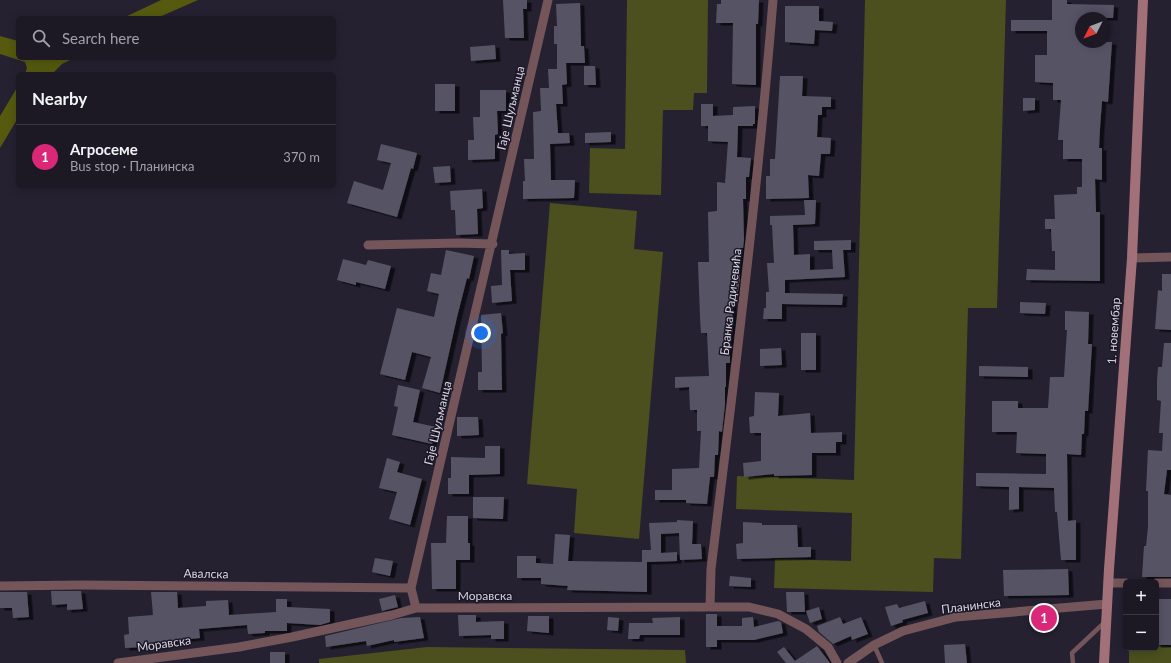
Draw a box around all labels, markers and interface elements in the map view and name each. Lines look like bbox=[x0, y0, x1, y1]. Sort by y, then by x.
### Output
north arrow bbox=[1075, 12, 1111, 48]
search box bbox=[16, 16, 336, 60]
icon: search bbox=[30, 27, 52, 49]
text: Search here bbox=[62, 29, 139, 47]
street label: Гаје Шуљманца bbox=[494, 64, 527, 151]
text: Nearby bbox=[32, 88, 87, 109]
text: Агросеме bbox=[70, 140, 138, 158]
text: 1 bbox=[41, 149, 49, 165]
text: 370 m bbox=[283, 149, 320, 165]
text: Bus stop · Планинска bbox=[70, 158, 194, 174]
street label: Бранка Радичевића bbox=[717, 248, 744, 356]
street label: 1. новембар bbox=[1104, 297, 1123, 365]
your location bbox=[471, 323, 491, 343]
street label: Гаје Шуљманца bbox=[421, 379, 454, 466]
street label: Авалска bbox=[183, 566, 229, 581]
map controls bbox=[1123, 579, 1159, 651]
button: + bbox=[1123, 579, 1159, 615]
street label: Моравска bbox=[458, 588, 512, 603]
street label: Планинска bbox=[940, 594, 1002, 617]
pin: 1 bbox=[1031, 603, 1057, 633]
button: − bbox=[1123, 615, 1159, 651]
street label: Моравска bbox=[136, 632, 192, 655]

